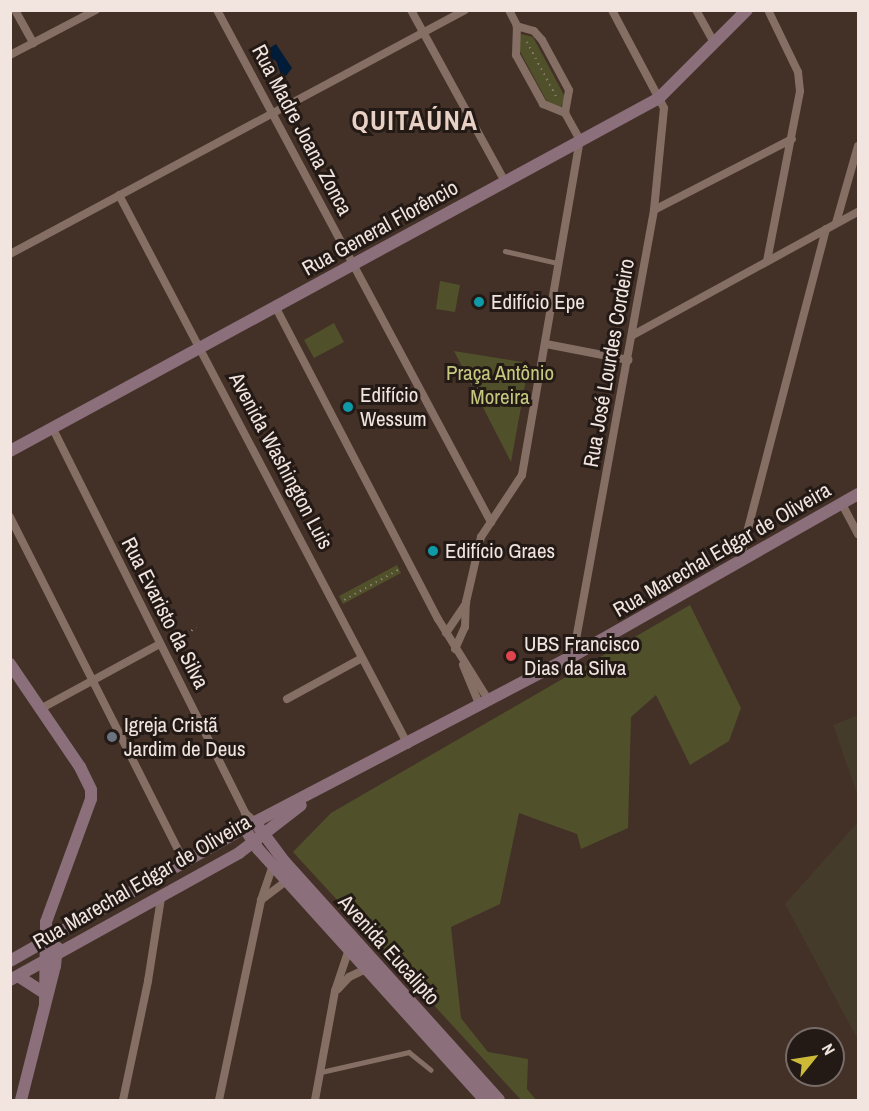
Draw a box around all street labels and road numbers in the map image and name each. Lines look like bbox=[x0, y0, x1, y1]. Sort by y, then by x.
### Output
street label: Rua Madre Joana Zonca bbox=[246, 40, 358, 220]
street label: Rua General Florêncio bbox=[298, 175, 462, 281]
street label: Rua José Lourdes Cordeiro bbox=[578, 257, 640, 469]
street label: Avenida Washington Luis bbox=[224, 368, 338, 554]
street label: Rua Marechal Edgar de Oliveira bbox=[609, 477, 835, 623]
street label: Rua Evaristo da Silva bbox=[116, 533, 214, 693]
street label: Rua Marechal Edgar de Oliveira bbox=[29, 809, 255, 955]
street label: Avenida Eucalipto bbox=[333, 890, 445, 1010]

